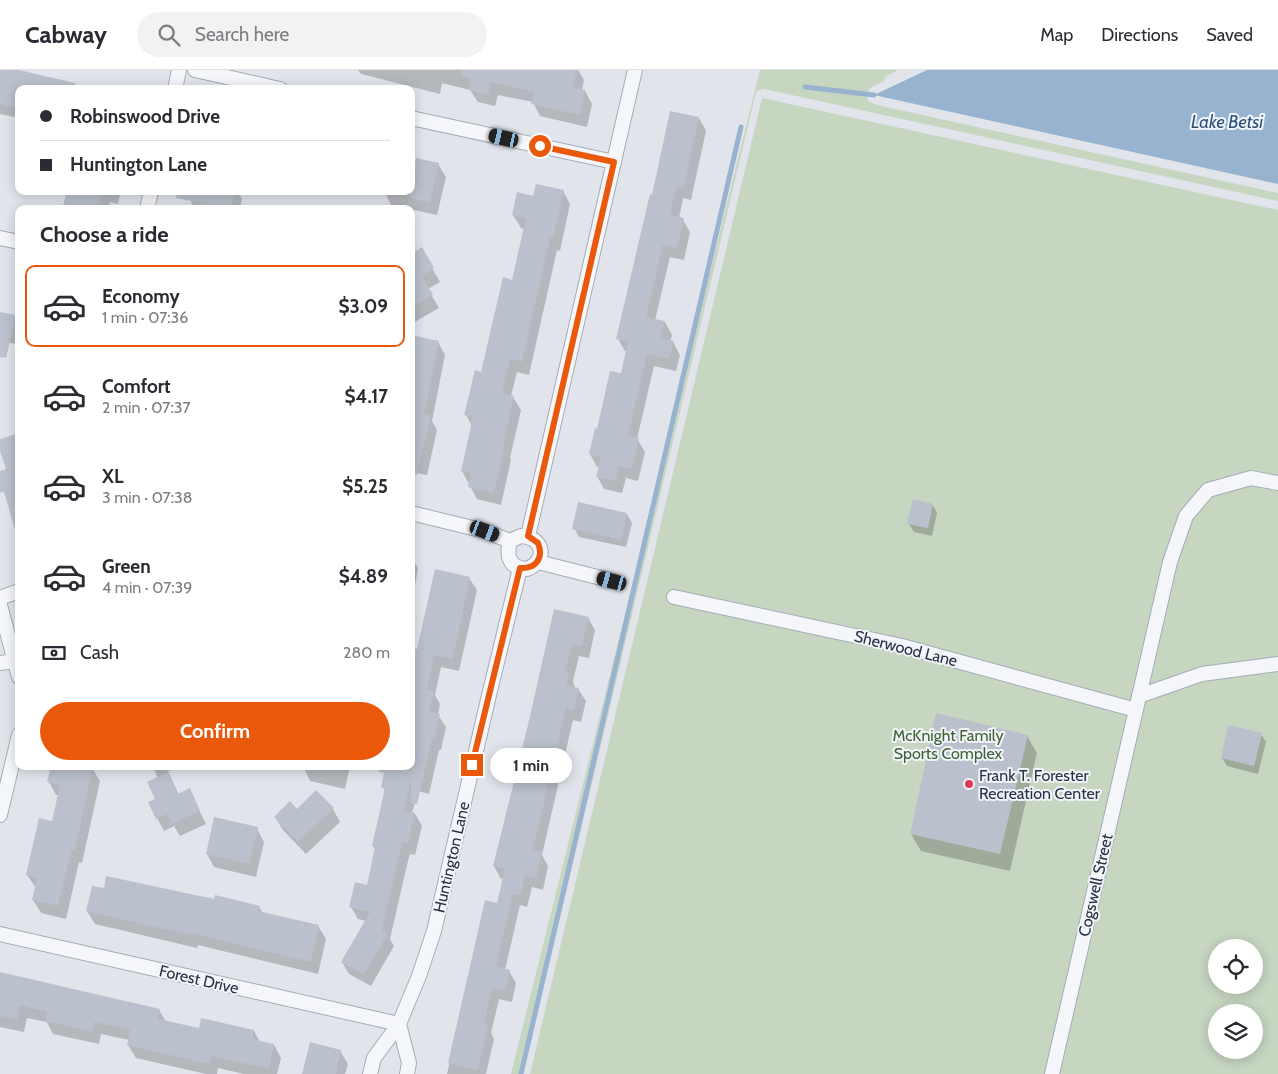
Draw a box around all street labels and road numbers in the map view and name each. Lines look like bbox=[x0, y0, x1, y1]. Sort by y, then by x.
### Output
street label: Sherwood Lane bbox=[852, 626, 959, 670]
street label: Huntington Lane bbox=[429, 800, 474, 915]
street label: Cogswell Street bbox=[1074, 831, 1117, 938]
street label: Forest Drive bbox=[157, 961, 240, 998]

